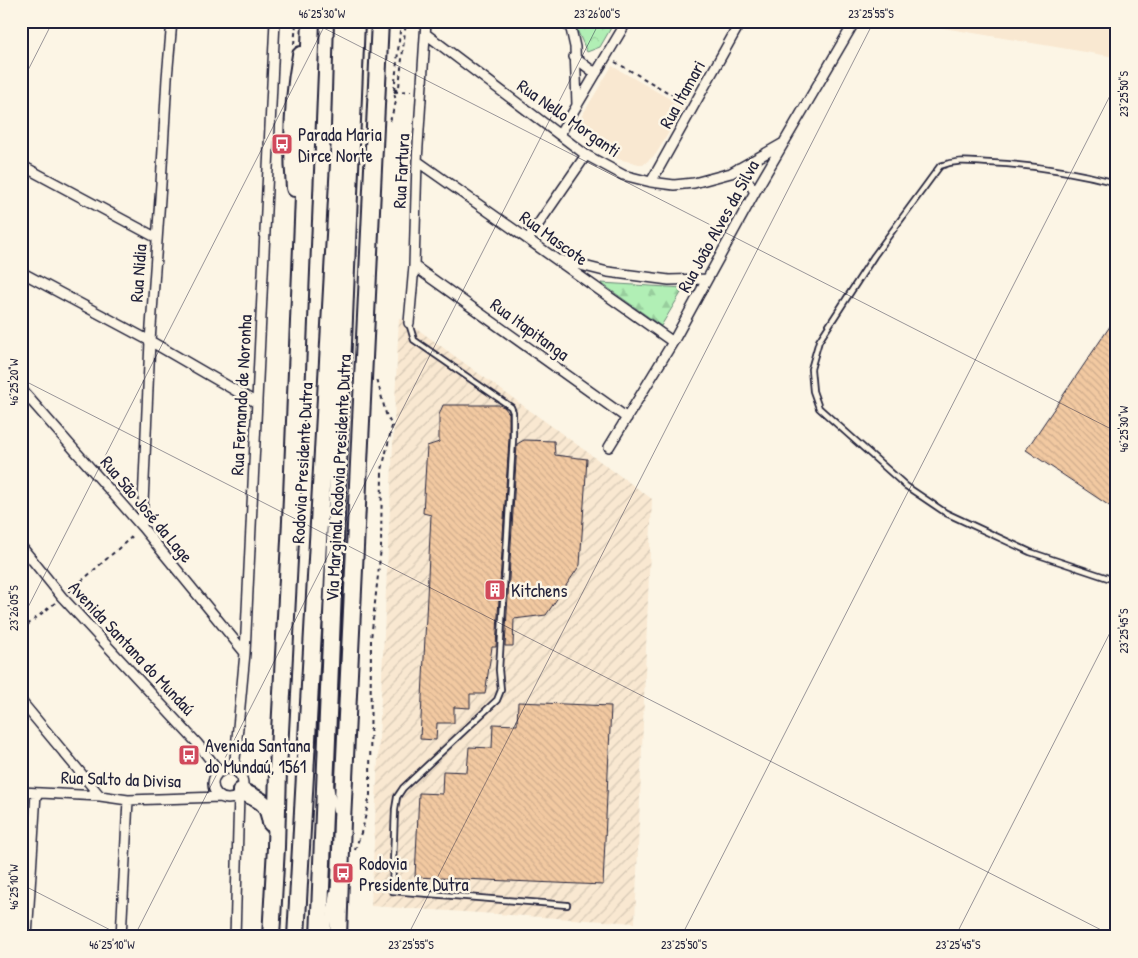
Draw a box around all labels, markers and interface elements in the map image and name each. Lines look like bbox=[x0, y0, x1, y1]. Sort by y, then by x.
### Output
text: 46°25'30"W bbox=[299, 5, 346, 22]
text: 23°26'00"S bbox=[574, 5, 621, 22]
text: 23°25'55"S bbox=[848, 5, 894, 22]
street label: Rua Itamari bbox=[653, 55, 711, 133]
text: 23°25'50"S bbox=[1115, 70, 1132, 117]
street label: Rua Nello Morganti bbox=[512, 73, 626, 163]
place label: Parada Maria Dirce Norte bbox=[298, 122, 382, 168]
bus stop icon: Parada Maria Dirce Norte bbox=[270, 132, 294, 156]
street label: Rua Fartura bbox=[387, 133, 415, 209]
street label: Rua João Alves da Silva bbox=[671, 155, 765, 297]
street label: Rua Mascote bbox=[515, 205, 593, 271]
street label: Rua Nidia bbox=[123, 243, 153, 303]
street label: Rua Itapitanga bbox=[485, 292, 575, 366]
street label: Rua Fernando de Noronha bbox=[224, 314, 258, 476]
street label: Via Marginal Rodovia Presidente Dutra bbox=[319, 354, 357, 602]
text: 46°25'20"W bbox=[5, 358, 22, 405]
street label: Rodovia Presidente Dutra bbox=[285, 382, 319, 544]
text: 46°25'30"W bbox=[1115, 405, 1132, 452]
street label: Rua São José da Lage bbox=[95, 450, 199, 568]
street label: Avenida Santana do Mundaú bbox=[63, 575, 201, 721]
building icon: Kitchens bbox=[483, 578, 507, 602]
place label: Kitchens bbox=[511, 578, 567, 603]
text: 23°26'05"S bbox=[5, 585, 22, 631]
text: 23°25'45"S bbox=[1115, 608, 1132, 654]
place label: Avenida Santana do Mundaú, 1561 bbox=[205, 733, 310, 779]
bus stop icon: Avenida Santana do Mundaú, 1561 bbox=[177, 743, 201, 767]
street label: Rua Salto da Divisa bbox=[60, 764, 182, 794]
place label: Rodovia Presidente Dutra bbox=[359, 851, 468, 897]
bus stop icon: Rodovia Presidente Dutra bbox=[331, 861, 355, 885]
text: 46°25'10"W bbox=[5, 864, 22, 910]
text: 46°25'10"W bbox=[89, 936, 135, 953]
text: 23°25'55"S bbox=[388, 936, 434, 953]
text: 23°25'50"S bbox=[661, 936, 708, 953]
text: 23°25'45"S bbox=[935, 936, 981, 953]

